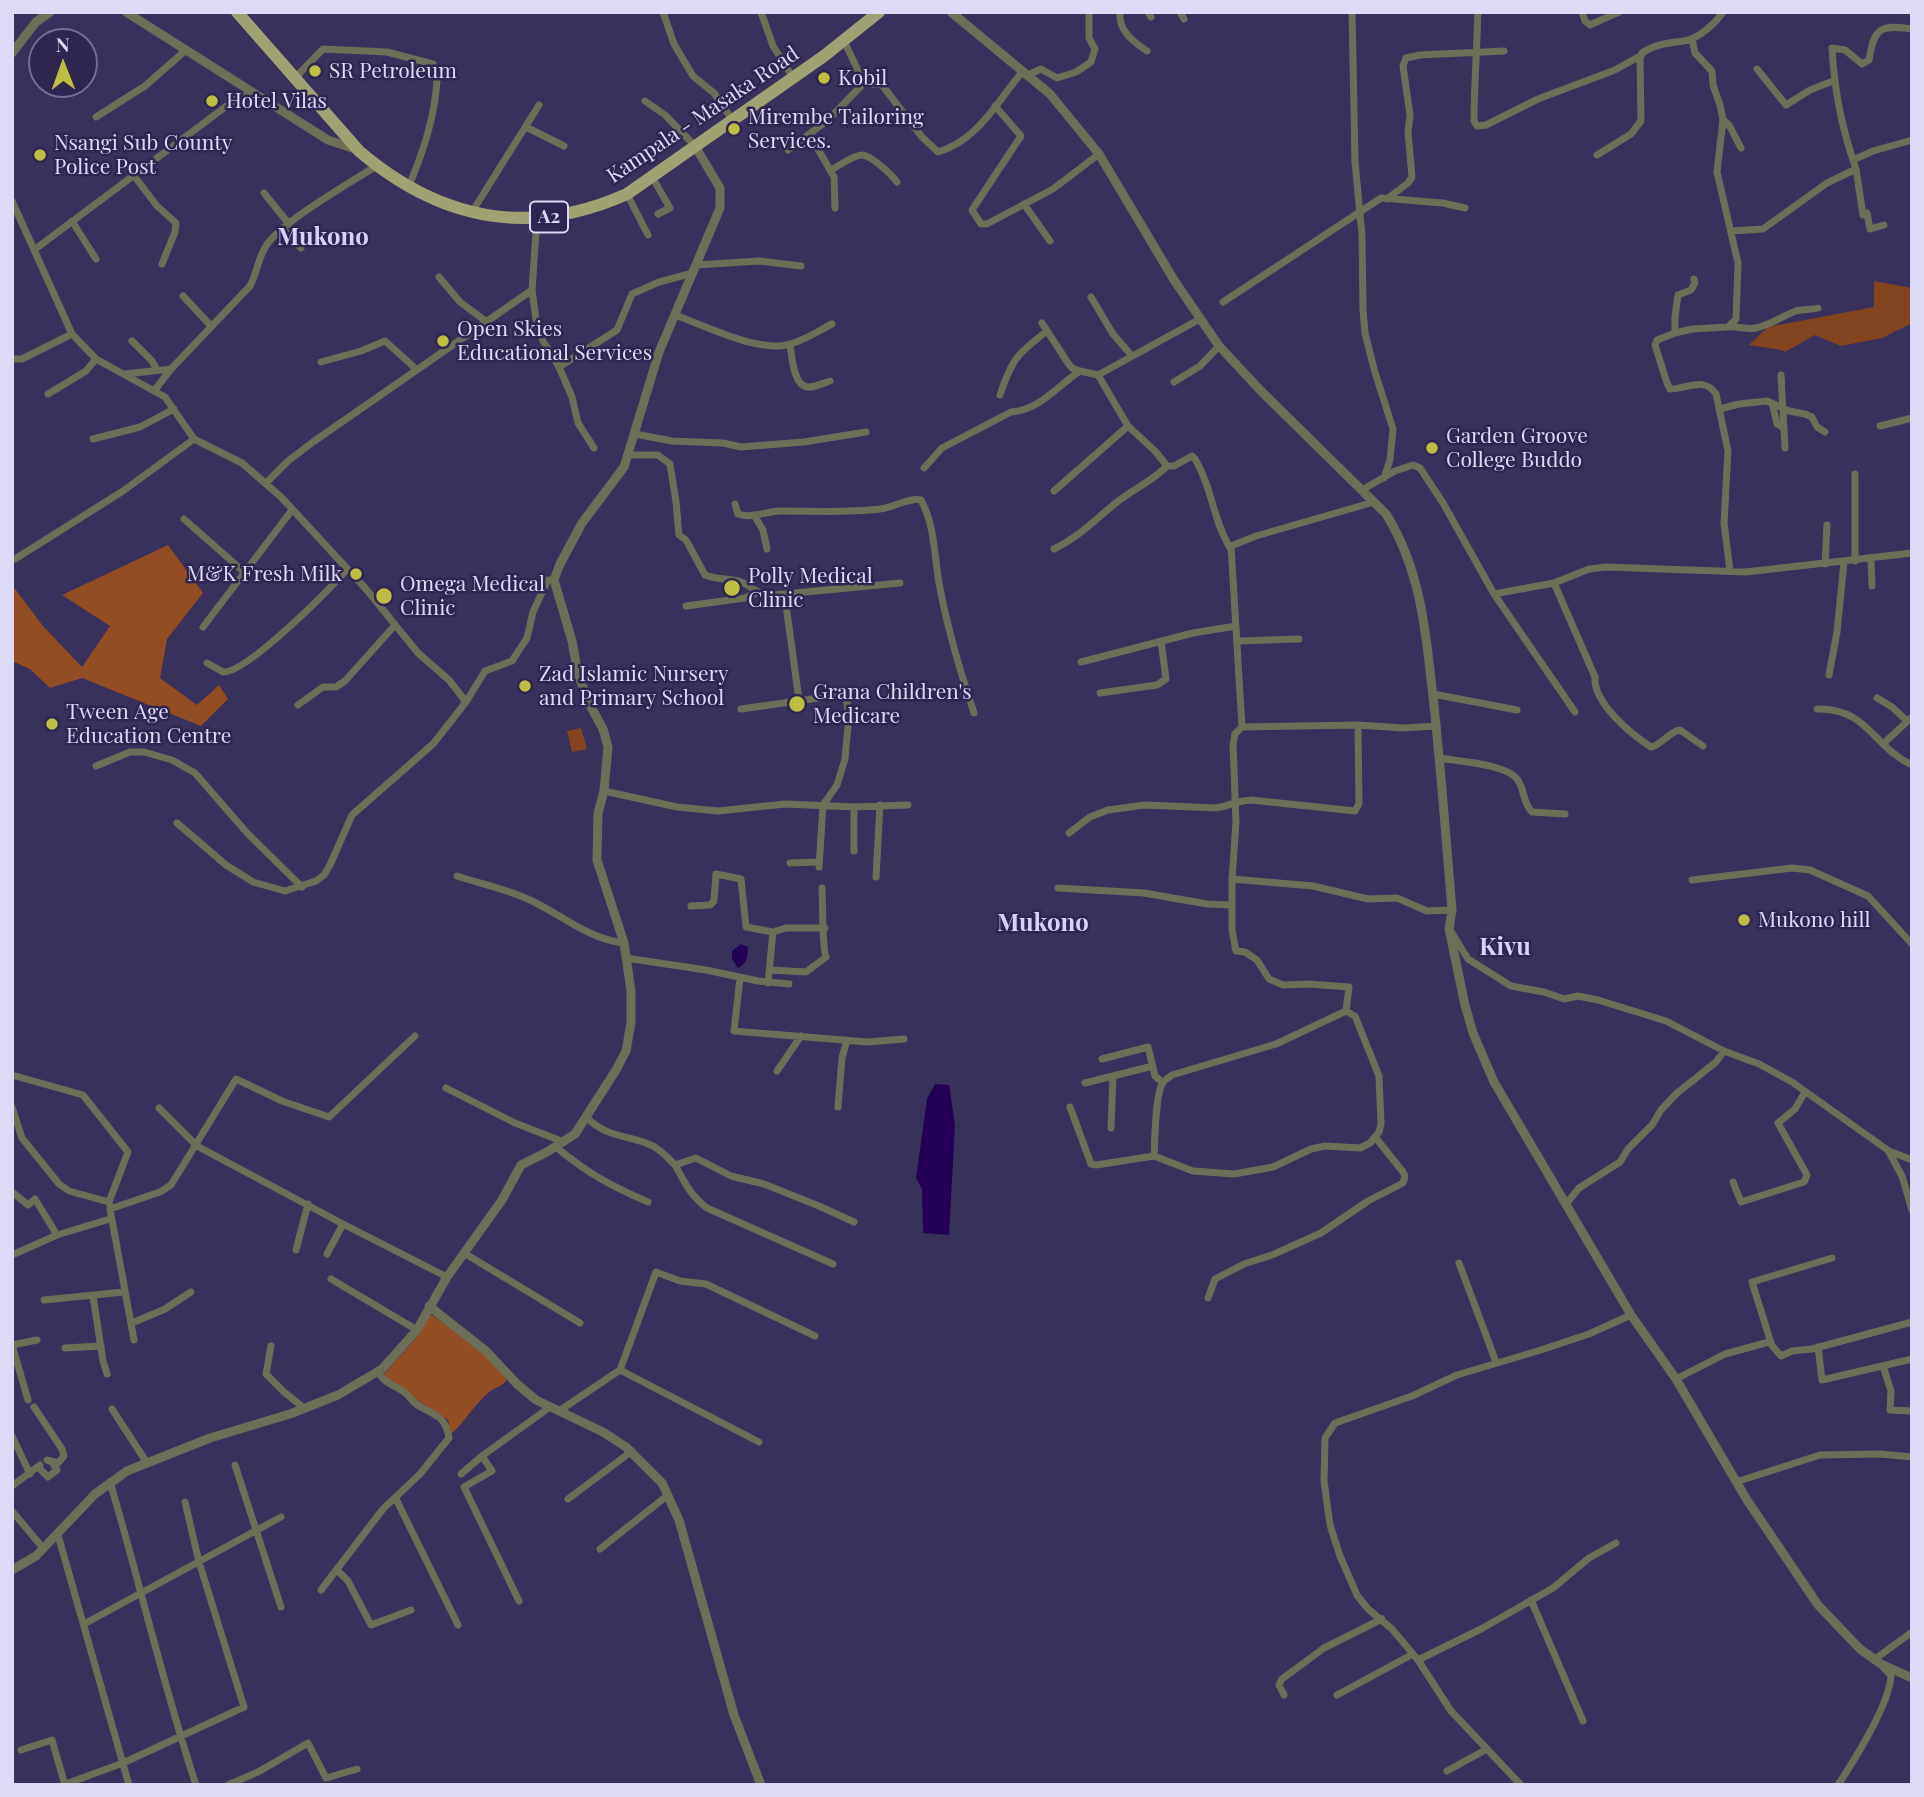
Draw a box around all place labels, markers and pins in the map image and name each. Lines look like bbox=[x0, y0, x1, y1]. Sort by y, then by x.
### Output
place label: SR Petroleum bbox=[329, 58, 457, 84]
marker: SR Petroleum bbox=[307, 63, 323, 79]
place label: Kobil bbox=[838, 65, 887, 91]
marker: Kobil bbox=[816, 70, 832, 86]
place label: Hotel Vilas bbox=[226, 88, 327, 114]
marker: Hotel Vilas bbox=[204, 93, 220, 109]
place label: Mirembe Tailoring Services. bbox=[748, 104, 924, 154]
marker: Mirembe Tailoring Services. bbox=[726, 121, 742, 137]
place label: Nsangi Sub County Police Post bbox=[54, 130, 232, 180]
marker: Nsangi Sub County Police Post bbox=[32, 147, 48, 163]
place label: Open Skies Educational Services bbox=[457, 316, 652, 366]
marker: Open Skies Educational Services bbox=[435, 333, 451, 349]
place label: Garden Groove College Buddo bbox=[1446, 423, 1588, 473]
marker: Garden Groove College Buddo bbox=[1424, 440, 1440, 456]
place label: M&K Fresh Milk bbox=[187, 561, 342, 587]
place label: Polly Medical Clinic bbox=[748, 563, 873, 613]
marker: M&K Fresh Milk bbox=[348, 566, 364, 582]
place label: Omega Medical Clinic bbox=[400, 571, 545, 621]
marker: Polly Medical Clinic bbox=[722, 578, 742, 598]
marker: Omega Medical Clinic bbox=[374, 586, 394, 606]
place label: Zad Islamic Nursery and Primary School bbox=[539, 661, 728, 711]
marker: Zad Islamic Nursery and Primary School bbox=[517, 678, 533, 694]
place label: Grana Children's Medicare bbox=[813, 679, 972, 729]
marker: Grana Children's Medicare bbox=[787, 694, 807, 714]
place label: Tween Age Education Centre bbox=[66, 699, 231, 749]
marker: Tween Age Education Centre bbox=[44, 716, 60, 732]
place label: Mukono hill bbox=[1758, 907, 1871, 933]
marker: Mukono hill bbox=[1736, 912, 1752, 928]

